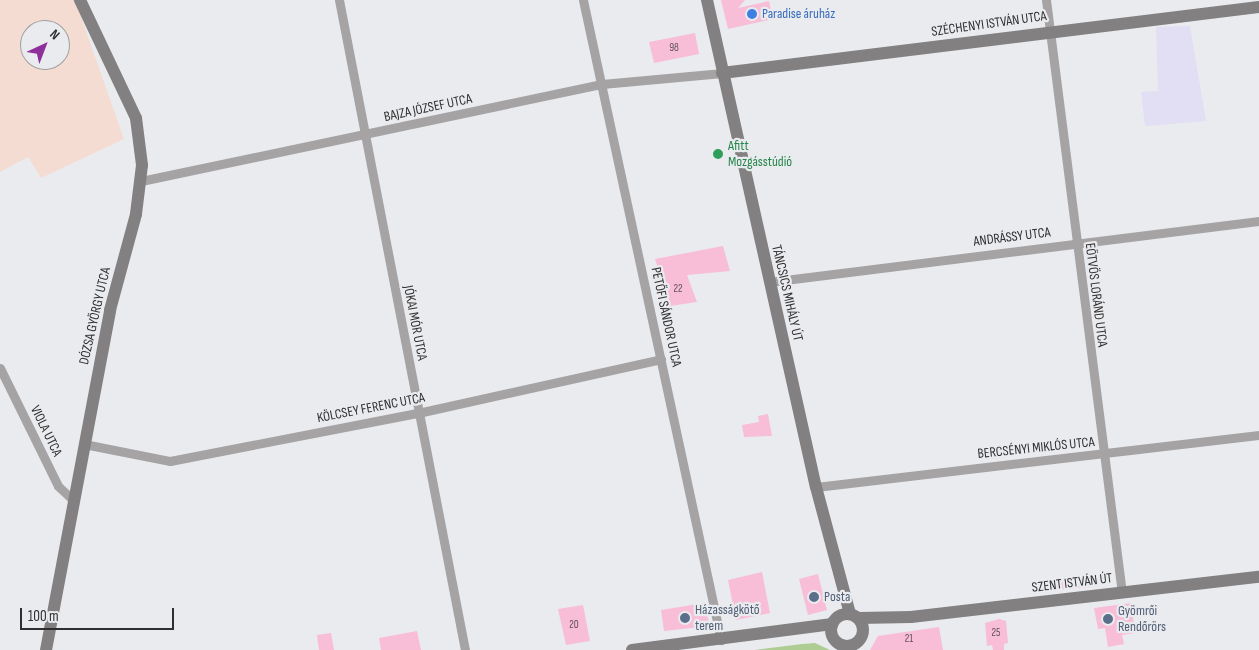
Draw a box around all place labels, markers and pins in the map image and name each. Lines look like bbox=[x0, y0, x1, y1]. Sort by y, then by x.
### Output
place label: Paradise áruház bbox=[762, 6, 835, 22]
marker: Paradise áruház bbox=[746, 8, 758, 20]
place label: Afitt Mozgásstúdió bbox=[728, 138, 792, 170]
marker: Afitt Mozgásstúdió bbox=[712, 148, 724, 160]
place label: Posta bbox=[824, 589, 850, 605]
marker: Posta bbox=[808, 591, 820, 603]
place label: Házasságkötő terem bbox=[695, 602, 760, 634]
place label: Gyömrői Rendőrörs bbox=[1118, 603, 1166, 636]
marker: Házasságkötő terem bbox=[679, 612, 691, 624]
marker: Gyömrői Rendőrörs bbox=[1102, 613, 1114, 625]

